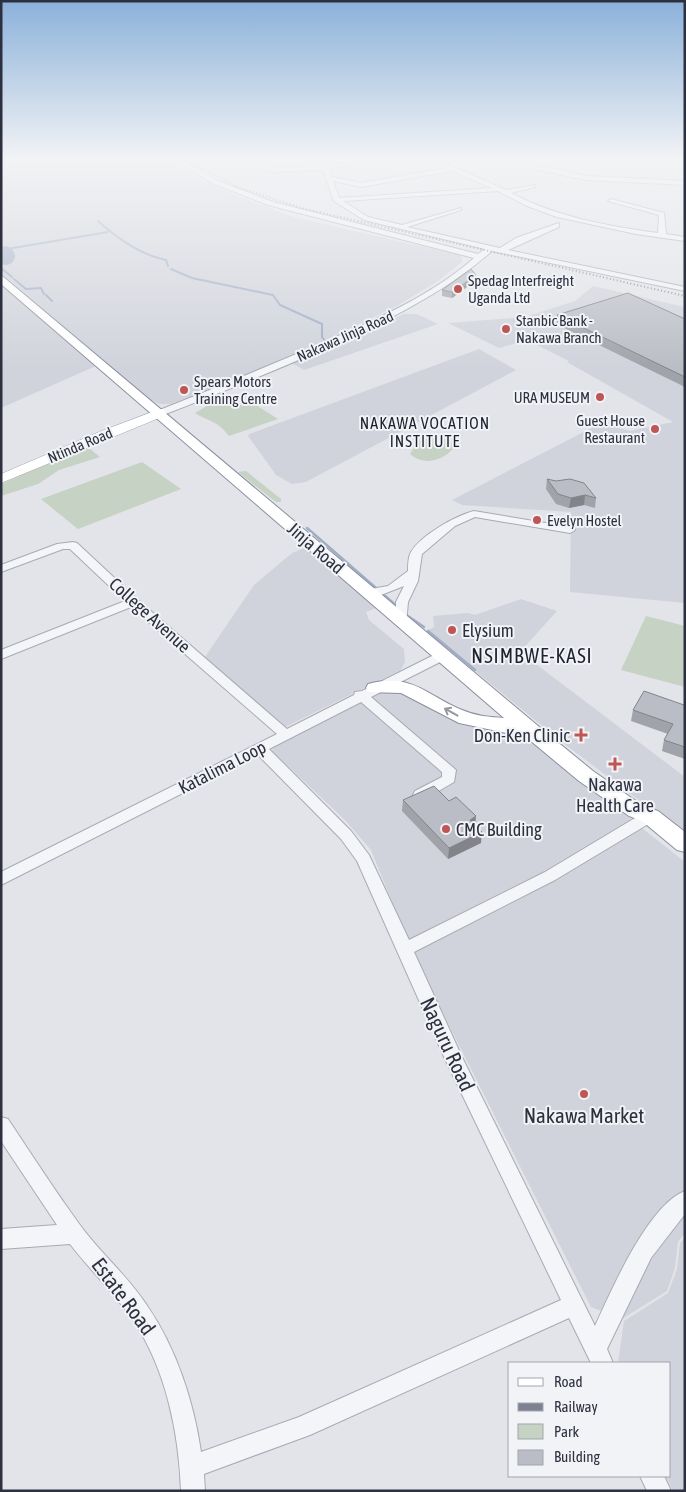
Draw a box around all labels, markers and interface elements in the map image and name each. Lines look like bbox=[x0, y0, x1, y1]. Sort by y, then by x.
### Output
place label: Spedag Interfreight Uganda Ltd bbox=[468, 272, 574, 306]
marker: Spedag Interfreight Uganda Ltd bbox=[452, 283, 464, 295]
street label: Nakawa Jinja Road bbox=[294, 307, 396, 365]
place label: Stanbic Bank - Nakawa Branch bbox=[516, 312, 602, 346]
marker: Stanbic Bank - Nakawa Branch bbox=[500, 323, 512, 335]
place label: Spears Motors Training Centre bbox=[194, 373, 277, 407]
marker: Spears Motors Training Centre bbox=[178, 384, 190, 396]
place label: URA MUSEUM bbox=[514, 389, 590, 406]
marker: URA MUSEUM bbox=[594, 391, 606, 403]
place label: Guest House Restaurant bbox=[576, 412, 645, 446]
district label: NAKAWA VOCATION INSTITUTE bbox=[360, 414, 490, 450]
marker: Guest House Restaurant bbox=[649, 423, 661, 435]
street label: Ntinda Road bbox=[45, 424, 115, 466]
place label: Evelyn Hostel bbox=[547, 512, 622, 529]
marker: Evelyn Hostel bbox=[531, 514, 543, 526]
street label: Jinja Road bbox=[283, 518, 349, 578]
street label: College Avenue bbox=[105, 573, 195, 657]
place label: Elysium bbox=[462, 620, 514, 641]
marker: Elysium bbox=[446, 624, 458, 636]
district label: NSIMBWE-KASI bbox=[471, 644, 593, 667]
one-way arrow bbox=[443, 707, 458, 717]
place label: Don-Ken Clinic bbox=[474, 725, 570, 746]
marker: Don-Ken Clinic bbox=[574, 728, 588, 742]
street label: Katalima Loop bbox=[175, 736, 269, 798]
marker: Nakawa Health Care bbox=[608, 757, 622, 771]
place label: Nakawa Health Care bbox=[576, 774, 654, 816]
place label: CMC Building bbox=[456, 819, 542, 840]
marker: CMC Building bbox=[440, 823, 452, 835]
street label: Naguru Road bbox=[416, 993, 480, 1095]
marker: Nakawa Market bbox=[578, 1088, 590, 1100]
place label: Nakawa Market bbox=[524, 1103, 644, 1127]
street label: Estate Road bbox=[87, 1253, 161, 1339]
legend bbox=[508, 1362, 671, 1477]
text: Road bbox=[554, 1373, 583, 1390]
text: Railway bbox=[554, 1398, 598, 1415]
text: Park bbox=[554, 1423, 579, 1440]
text: Building bbox=[554, 1448, 600, 1465]

